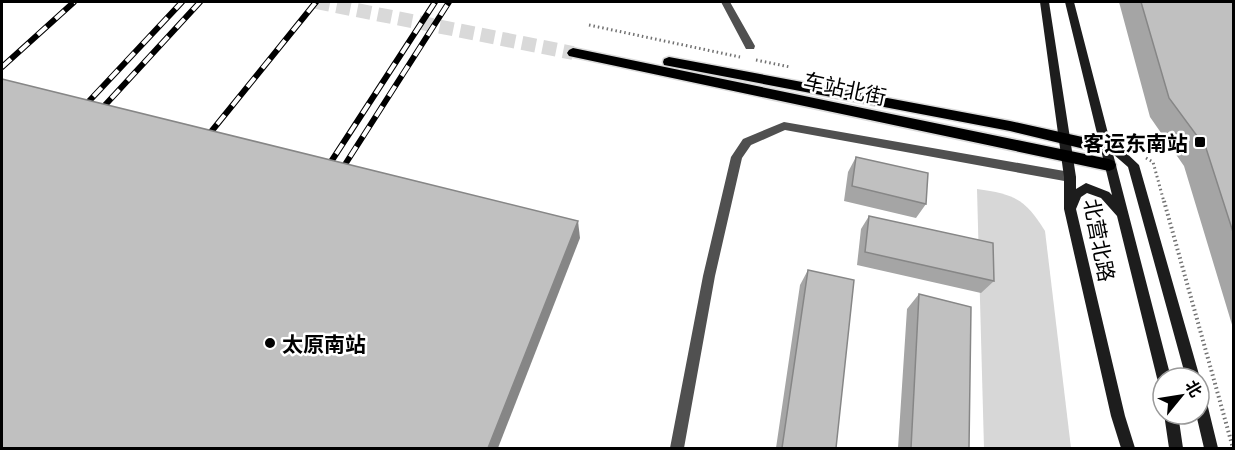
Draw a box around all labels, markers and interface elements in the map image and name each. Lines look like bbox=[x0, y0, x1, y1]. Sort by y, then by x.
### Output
street label: 车站北街 bbox=[801, 67, 889, 109]
place label: 客运东南站 bbox=[1083, 130, 1188, 155]
marker: 客运东南站 bbox=[1193, 135, 1207, 149]
street label: 北营北路 bbox=[1080, 196, 1120, 284]
place label: 太原南站 bbox=[282, 331, 366, 356]
marker: 太原南站 bbox=[263, 336, 277, 350]
north arrow bbox=[1151, 366, 1211, 426]
text: 北 bbox=[1182, 377, 1207, 400]

